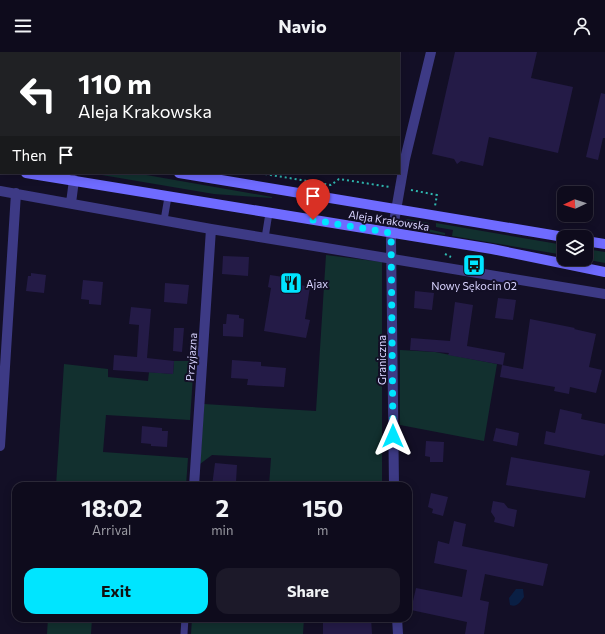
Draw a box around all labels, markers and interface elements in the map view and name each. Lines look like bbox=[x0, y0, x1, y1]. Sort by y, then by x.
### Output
icon: menu bbox=[12, 15, 34, 37]
text: Navio bbox=[278, 15, 327, 37]
icon: person bbox=[571, 15, 593, 37]
text: 110 m bbox=[78, 66, 152, 100]
icon: left bbox=[12, 68, 64, 120]
text: Aleja Krakowska bbox=[78, 100, 212, 122]
icon: arrive bbox=[55, 144, 77, 166]
text: Then bbox=[12, 146, 47, 164]
pin bbox=[296, 179, 330, 220]
icon: arrive bbox=[302, 185, 324, 207]
north arrow bbox=[557, 186, 593, 222]
map controls bbox=[557, 186, 593, 266]
street label: Aleja Krakowska bbox=[348, 207, 430, 233]
button: layers bbox=[557, 230, 593, 266]
bus stop icon: Nowy Sękocin 02 bbox=[461, 252, 487, 278]
restaurant icon: Ajax bbox=[278, 270, 304, 296]
place label: Ajax bbox=[306, 277, 328, 290]
place label: Nowy Sękocin 02 bbox=[431, 279, 517, 292]
street label: Przyjazna bbox=[183, 332, 199, 382]
street label: Graniczna bbox=[375, 335, 388, 385]
position arrow bbox=[372, 415, 414, 457]
text: 18:02 bbox=[81, 493, 142, 522]
text: 2 bbox=[216, 493, 229, 522]
text: 150 bbox=[302, 493, 343, 522]
text: Arrival bbox=[92, 522, 131, 538]
text: min bbox=[211, 522, 233, 538]
text: m bbox=[317, 522, 328, 538]
button: Exit bbox=[24, 568, 208, 614]
button: Share bbox=[216, 568, 400, 614]

